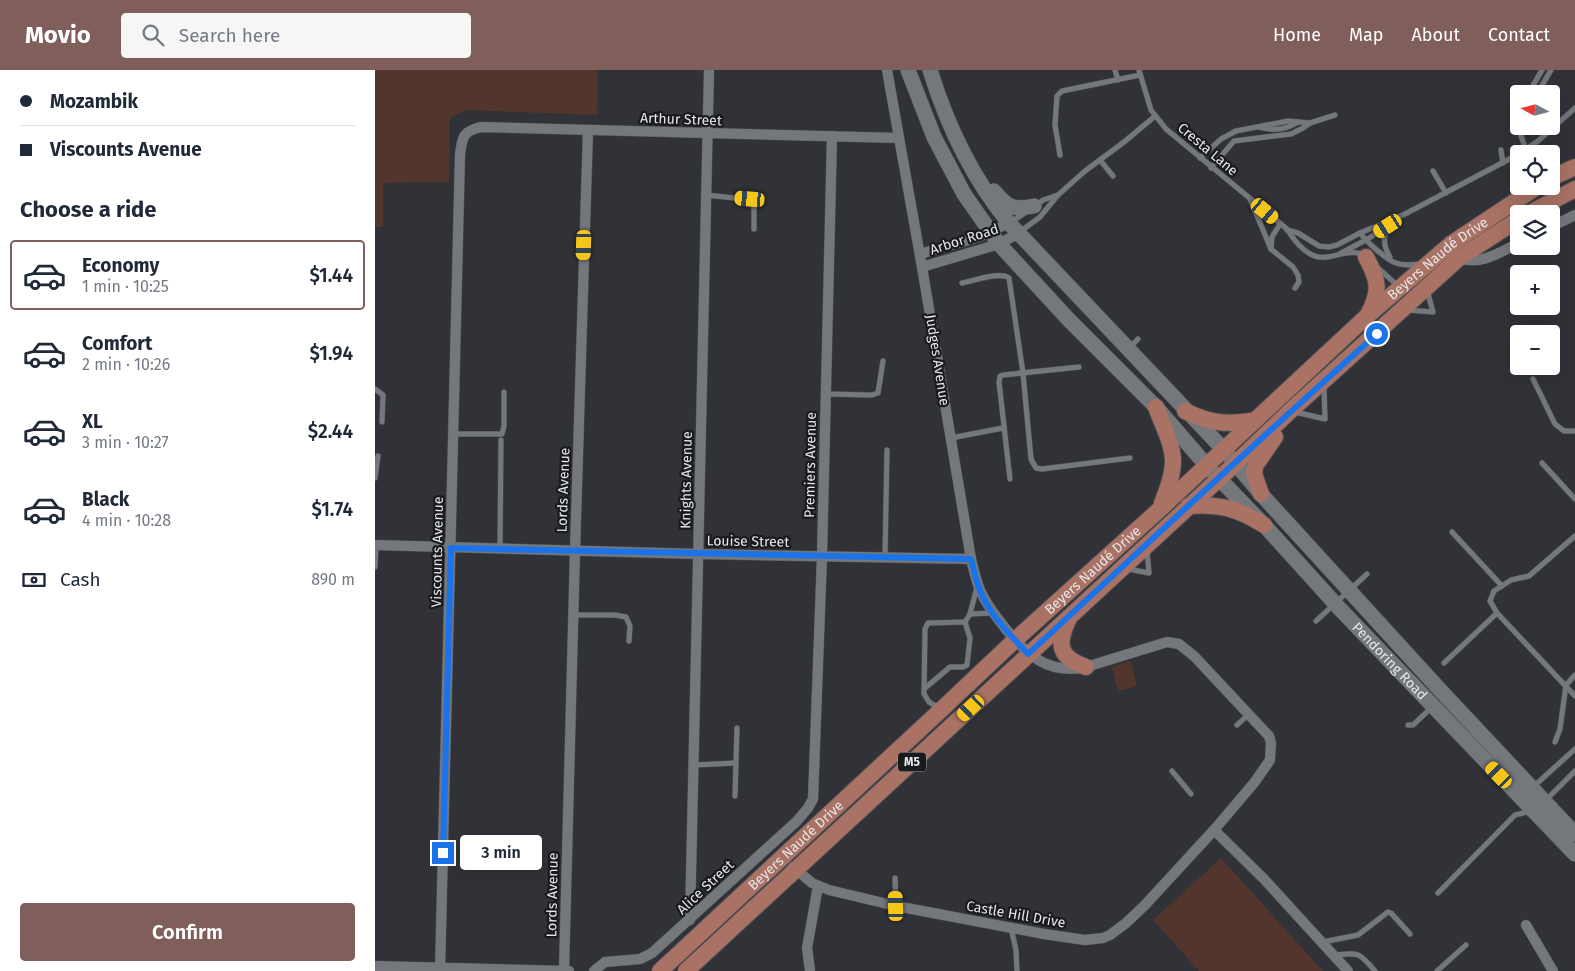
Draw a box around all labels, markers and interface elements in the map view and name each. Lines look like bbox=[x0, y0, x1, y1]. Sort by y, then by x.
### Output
search box bbox=[121, 13, 471, 58]
text: Movio bbox=[25, 21, 91, 49]
icon: search bbox=[139, 21, 167, 49]
text: Search here bbox=[179, 24, 280, 47]
text: Home bbox=[1273, 24, 1321, 46]
text: Map bbox=[1349, 24, 1383, 46]
text: About bbox=[1411, 24, 1460, 46]
text: Contact bbox=[1488, 24, 1550, 46]
north arrow bbox=[1510, 85, 1560, 135]
map controls bbox=[1510, 85, 1560, 375]
text: Mozambik bbox=[50, 90, 138, 113]
street label: Arthur Street bbox=[640, 110, 723, 129]
street label: Cresta Lane bbox=[1174, 119, 1241, 179]
text: Viscounts Avenue bbox=[50, 138, 202, 161]
button: locate bbox=[1510, 145, 1560, 195]
car bbox=[734, 190, 765, 208]
text: Choose a ride bbox=[20, 196, 156, 223]
car bbox=[1248, 196, 1281, 226]
button: layers bbox=[1510, 205, 1560, 255]
car bbox=[1371, 212, 1404, 240]
street label: Beyers Naudé Drive bbox=[1384, 214, 1491, 304]
street label: Arbor Road bbox=[928, 220, 1001, 259]
car bbox=[575, 230, 592, 260]
icon: car bbox=[22, 253, 67, 298]
text: Economy bbox=[82, 254, 159, 277]
text: $1.44 bbox=[309, 264, 353, 287]
button: + bbox=[1510, 265, 1560, 315]
text: 1 min · 10:25 bbox=[82, 277, 169, 296]
street label: Judges Avenue bbox=[922, 313, 953, 407]
route start bbox=[1366, 323, 1388, 345]
button: − bbox=[1510, 325, 1560, 375]
icon: car bbox=[22, 331, 67, 376]
text: Comfort bbox=[82, 332, 152, 355]
text: $1.94 bbox=[310, 342, 353, 365]
text: 2 min · 10:26 bbox=[82, 355, 170, 374]
icon: car bbox=[22, 409, 67, 454]
text: XL bbox=[82, 410, 103, 433]
street label: Premiers Avenue bbox=[801, 412, 820, 518]
text: $2.44 bbox=[308, 420, 353, 443]
street label: Knights Avenue bbox=[677, 431, 696, 529]
text: 3 min · 10:27 bbox=[82, 433, 169, 452]
street label: Lords Avenue bbox=[554, 447, 573, 533]
icon: car bbox=[22, 487, 67, 532]
text: Black bbox=[82, 488, 129, 511]
street label: Viscounts Avenue bbox=[428, 496, 447, 608]
text: $1.74 bbox=[311, 498, 353, 521]
text: 4 min · 10:28 bbox=[82, 511, 171, 530]
street label: Beyers Naudé Drive bbox=[1041, 522, 1145, 618]
street label: Louise Street bbox=[706, 532, 790, 551]
icon: cash bbox=[20, 566, 48, 594]
text: Cash bbox=[60, 568, 101, 591]
text: 890 m bbox=[311, 570, 355, 589]
street label: Pendoring Road bbox=[1348, 619, 1431, 704]
car bbox=[954, 692, 987, 724]
road number: M5 bbox=[898, 752, 926, 772]
car bbox=[1483, 759, 1514, 791]
street label: Beyers Naudé Drive bbox=[745, 797, 847, 894]
callout: 3 min bbox=[461, 836, 543, 870]
route end bbox=[432, 842, 454, 864]
text: 3 min bbox=[481, 843, 521, 862]
street label: Lords Avenue bbox=[543, 852, 562, 938]
street label: Alice Street bbox=[673, 856, 738, 918]
car bbox=[887, 891, 904, 921]
street label: Castle Hill Drive bbox=[965, 897, 1067, 932]
button: Confirm bbox=[20, 903, 355, 961]

